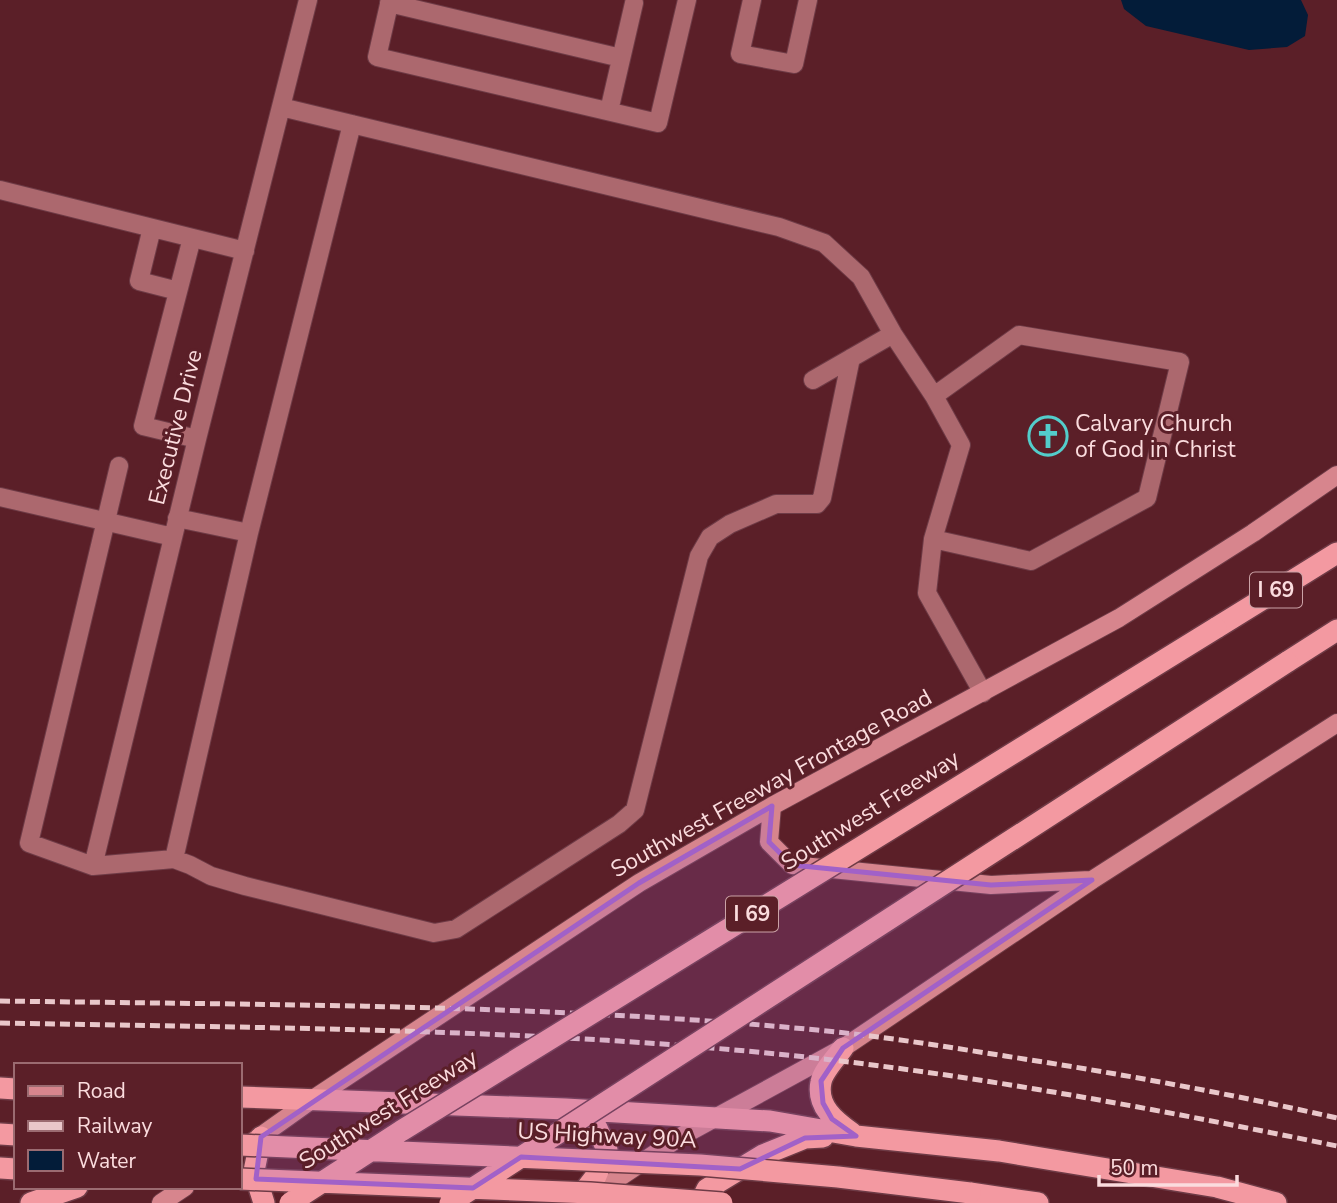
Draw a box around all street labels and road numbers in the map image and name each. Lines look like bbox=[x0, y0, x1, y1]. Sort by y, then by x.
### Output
street label: Executive Drive bbox=[141, 346, 210, 508]
road number: I 69 bbox=[1250, 572, 1302, 608]
street label: Southwest Freeway Frontage Road bbox=[606, 683, 936, 883]
street label: Southwest Freeway bbox=[776, 744, 964, 876]
road number: I 69 bbox=[726, 897, 778, 932]
street label: Southwest Freeway bbox=[293, 1042, 484, 1177]
street label: US Highway 90A bbox=[517, 1115, 698, 1156]

